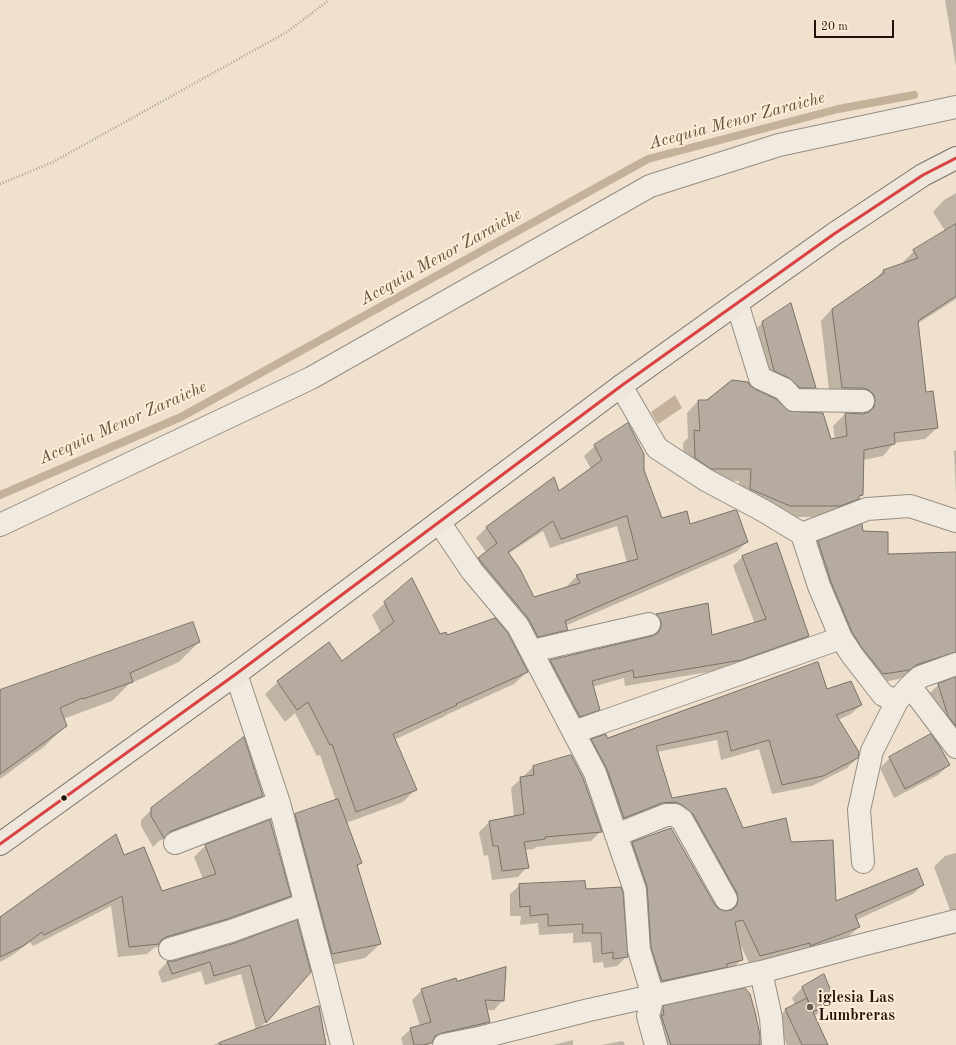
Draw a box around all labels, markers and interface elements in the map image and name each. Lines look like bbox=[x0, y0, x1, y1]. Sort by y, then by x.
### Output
scale bar bbox=[816, 12, 896, 38]
text: 20 m bbox=[821, 21, 848, 33]
water label: Acequia Menor Zaraiche bbox=[647, 88, 827, 154]
water label: Acequia Menor Zaraiche bbox=[357, 204, 525, 310]
water label: Acequia Menor Zaraiche bbox=[36, 377, 210, 469]
unlabelled marker bbox=[59, 793, 69, 803]
place label: iglesia Las Lumbreras bbox=[818, 988, 895, 1026]
marker: iglesia Las Lumbreras bbox=[805, 1002, 815, 1012]

